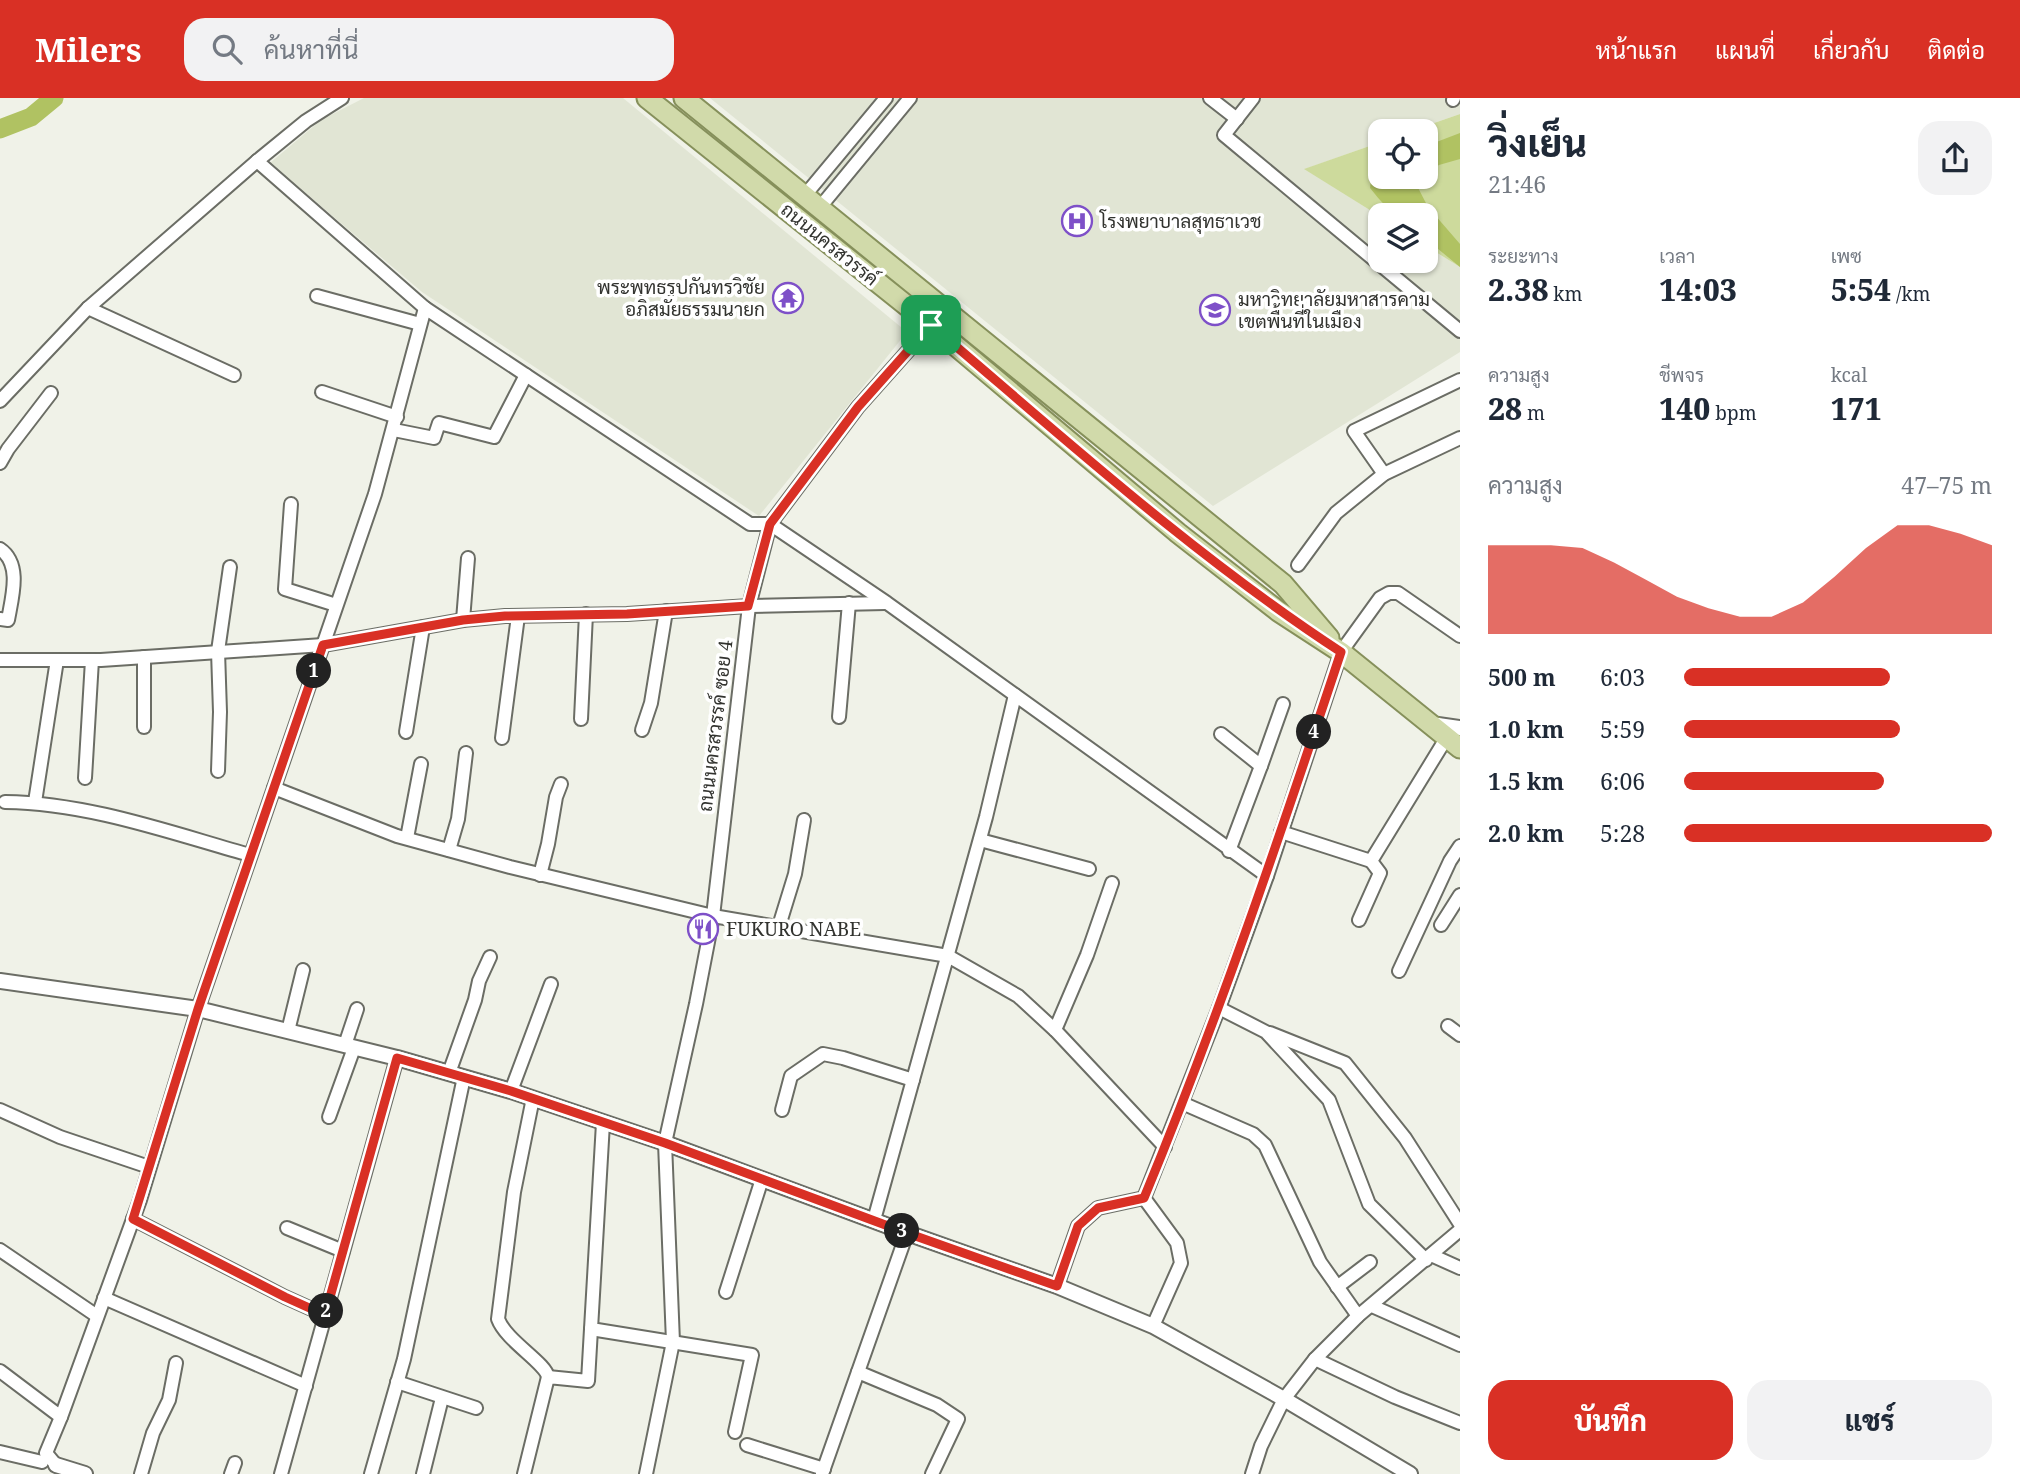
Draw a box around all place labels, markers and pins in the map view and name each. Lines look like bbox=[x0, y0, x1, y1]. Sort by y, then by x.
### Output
hospital icon: โรงพยาบาลสุทธาเวช bbox=[1060, 204, 1094, 238]
place label: โรงพยาบาลสุทธาเวช bbox=[1099, 208, 1261, 234]
place label: พระพุทธรูปกันทรวิชัย อภิสมัยธรรมนายก bbox=[597, 274, 765, 322]
temple icon: พระพุทธรูปกันทรวิชัย อภิสมัยธรรมนายก bbox=[771, 281, 805, 315]
place label: มหาวิทยาลัยมหาสารคาม เขตพื้นที่ในเมือง bbox=[1238, 286, 1430, 334]
school or university icon: มหาวิทยาลัยมหาสารคาม เขตพื้นที่ในเมือง bbox=[1198, 293, 1232, 327]
pin bbox=[901, 295, 961, 355]
pin: 1 bbox=[296, 654, 332, 688]
pin: 4 bbox=[1296, 714, 1332, 750]
restaurant icon: FUKURO NABE bbox=[686, 912, 720, 946]
place label: FUKURO NABE bbox=[726, 916, 861, 942]
pin: 3 bbox=[884, 1214, 920, 1248]
pin: 2 bbox=[308, 1294, 344, 1328]

